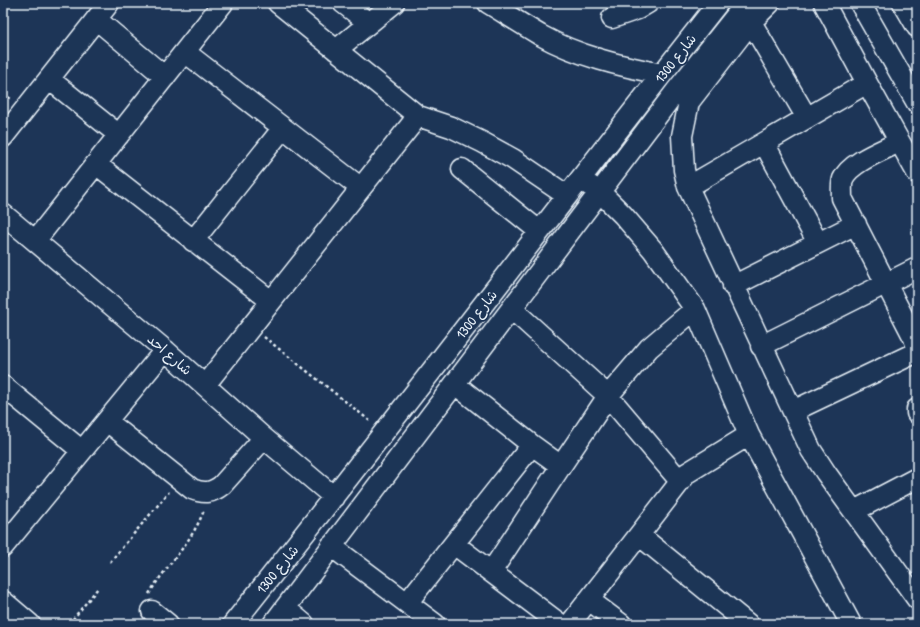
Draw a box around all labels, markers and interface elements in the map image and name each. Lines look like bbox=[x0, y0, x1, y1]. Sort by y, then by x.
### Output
street label: شارع 1300 bbox=[650, 30, 701, 87]
street label: شارع 1300 bbox=[451, 286, 502, 343]
street label: شارع احد bbox=[143, 329, 196, 380]
street label: شارع 1300 bbox=[252, 541, 303, 598]

